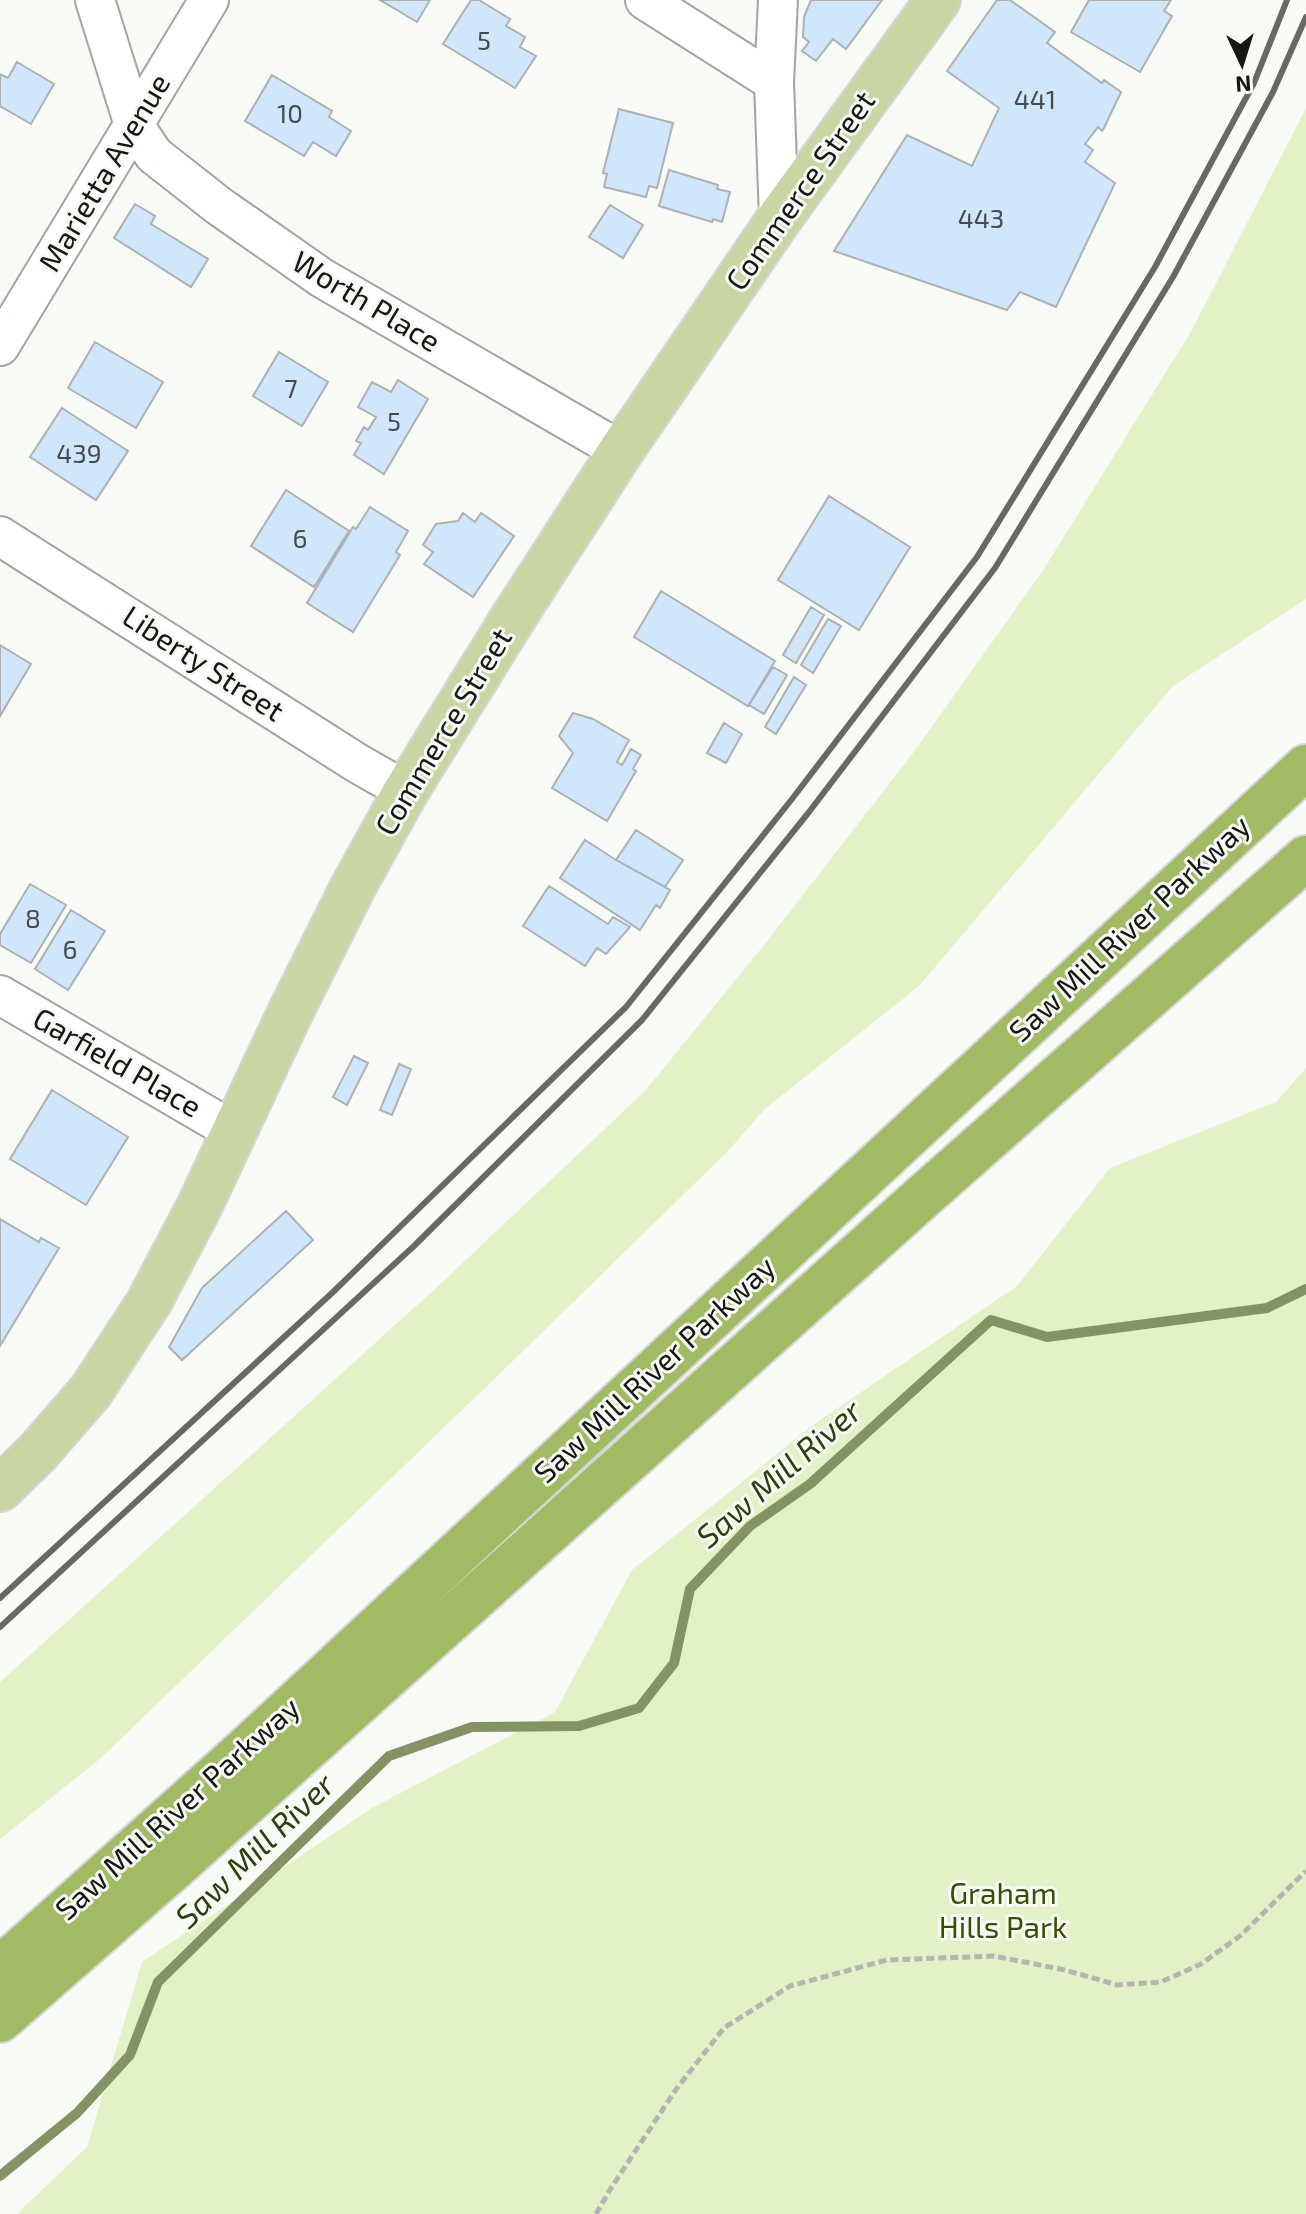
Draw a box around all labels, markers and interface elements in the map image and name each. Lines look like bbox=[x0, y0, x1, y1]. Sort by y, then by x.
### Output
house number: 5 bbox=[477, 24, 491, 55]
north arrow bbox=[1202, 24, 1282, 104]
street label: Marietta Avenue bbox=[30, 67, 176, 277]
text: N bbox=[1235, 71, 1252, 98]
street label: Commerce Street bbox=[717, 83, 882, 296]
house number: 441 bbox=[1014, 83, 1056, 114]
house number: 10 bbox=[277, 97, 303, 128]
house number: 443 bbox=[958, 202, 1004, 233]
street label: Worth Place bbox=[287, 242, 448, 358]
house number: 7 bbox=[284, 372, 298, 403]
house number: 5 bbox=[387, 405, 401, 436]
house number: 439 bbox=[56, 437, 102, 468]
house number: 6 bbox=[293, 522, 307, 553]
street label: Liberty Street bbox=[117, 597, 291, 728]
street label: Commerce Street bbox=[366, 621, 518, 841]
street label: Saw Mill River Parkway bbox=[1001, 807, 1257, 1048]
house number: 8 bbox=[25, 902, 41, 933]
house number: 6 bbox=[63, 933, 77, 964]
street label: Garfield Place bbox=[28, 999, 208, 1124]
street label: Saw Mill River Parkway bbox=[527, 1248, 783, 1492]
water label: Saw Mill River bbox=[688, 1392, 870, 1556]
street label: Saw Mill River Parkway bbox=[48, 1689, 308, 1929]
water label: Saw Mill River bbox=[167, 1765, 343, 1937]
park label: Graham Hills Park bbox=[939, 1874, 1067, 1944]

